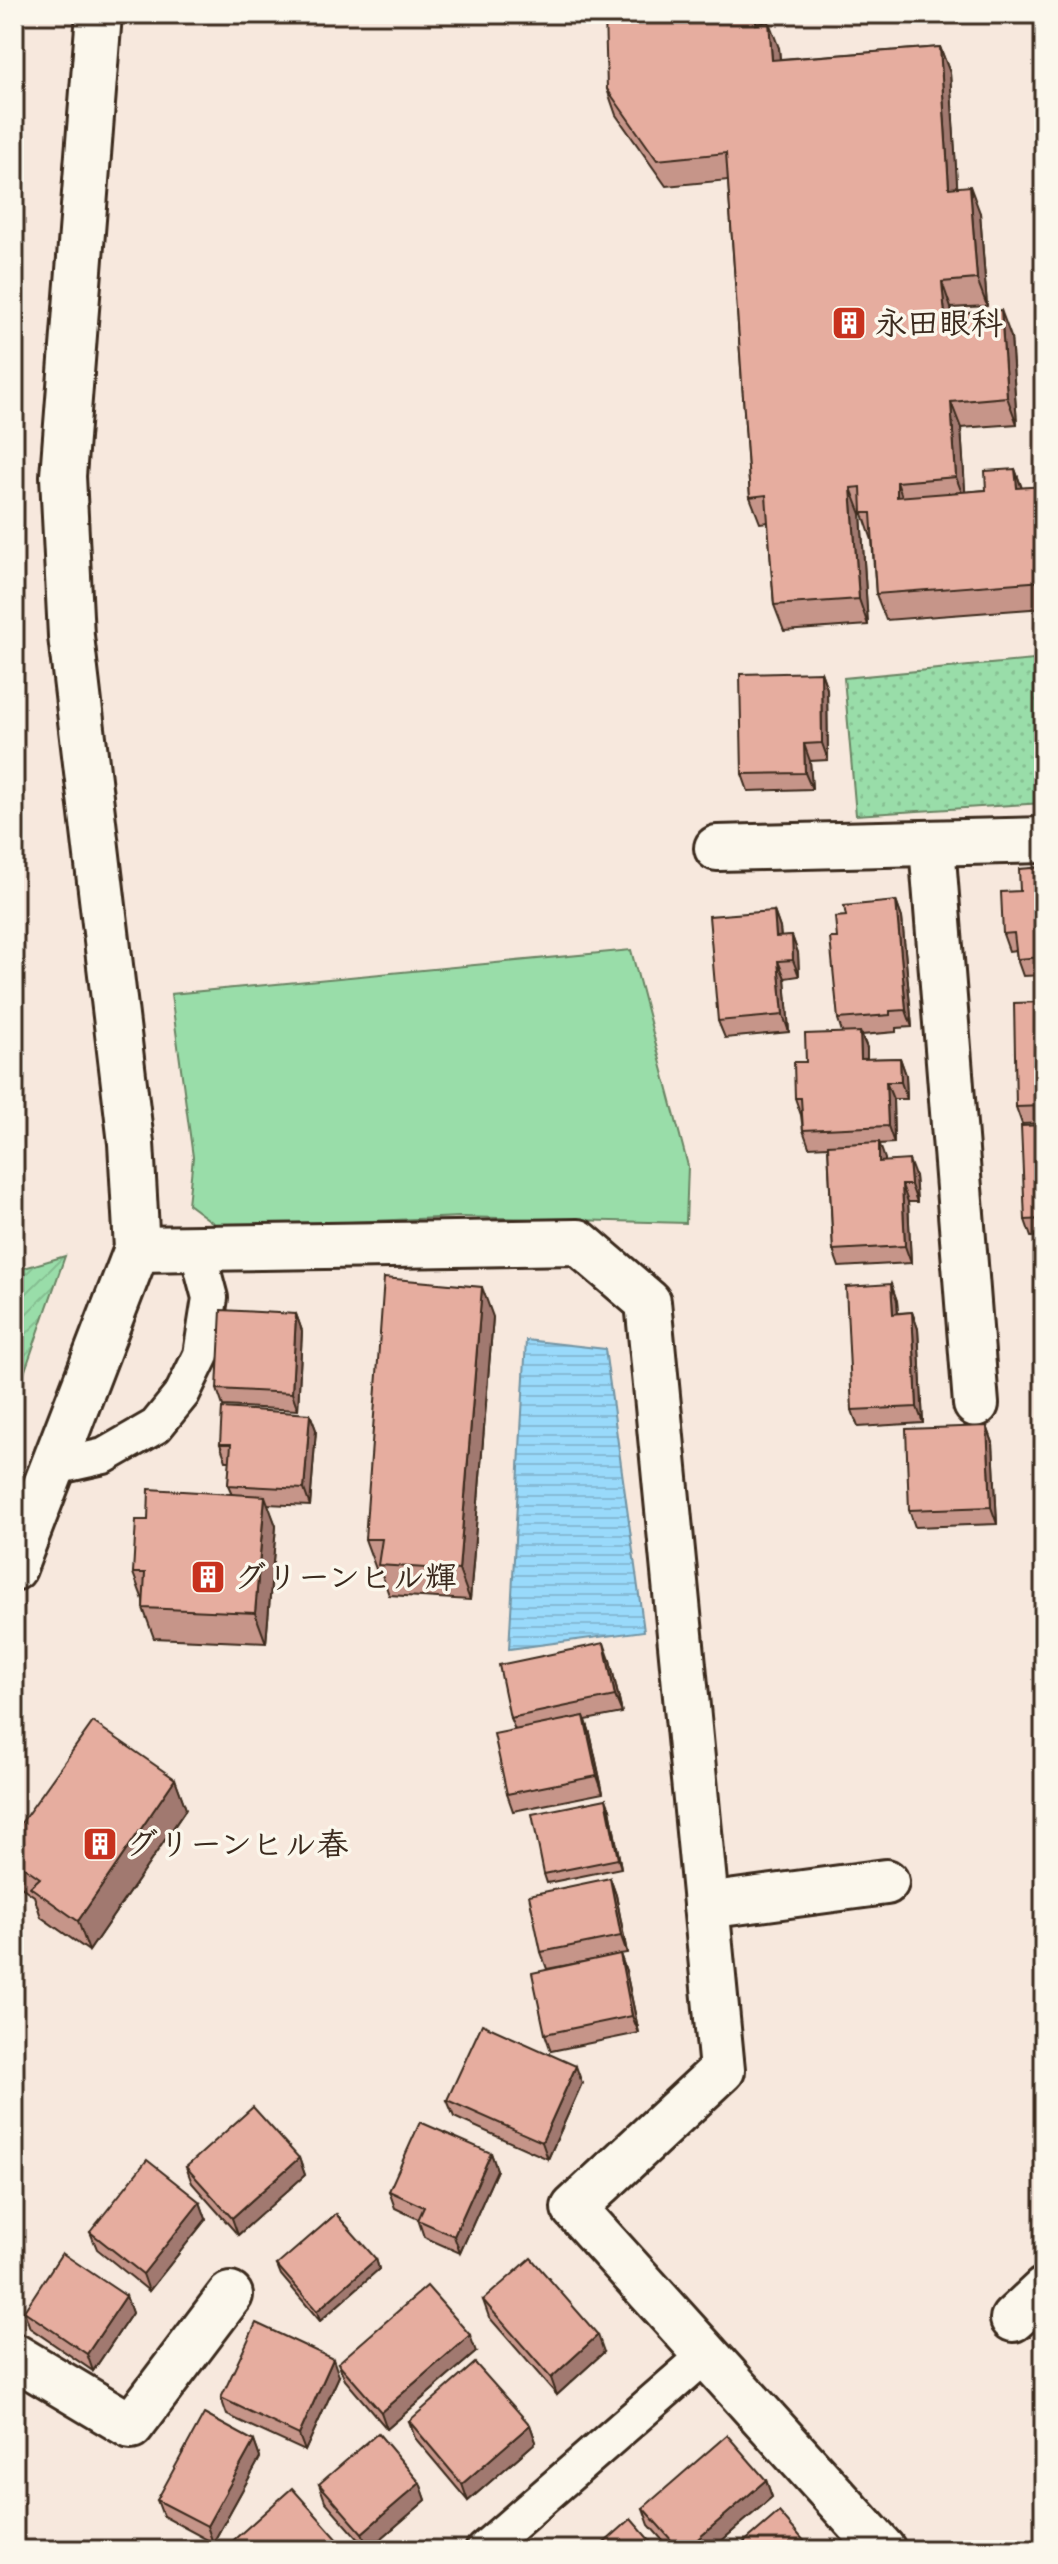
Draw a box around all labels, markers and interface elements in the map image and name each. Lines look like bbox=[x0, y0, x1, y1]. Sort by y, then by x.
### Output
place label: 永田眼科 bbox=[875, 303, 1003, 344]
building icon: 永田眼科 bbox=[830, 304, 868, 342]
place label: グリーンヒル輝 bbox=[234, 1557, 457, 1598]
building icon: グリーンヒル輝 bbox=[189, 1558, 227, 1596]
place label: グリーンヒル春 bbox=[126, 1824, 349, 1865]
building icon: グリーンヒル春 bbox=[81, 1825, 119, 1863]

